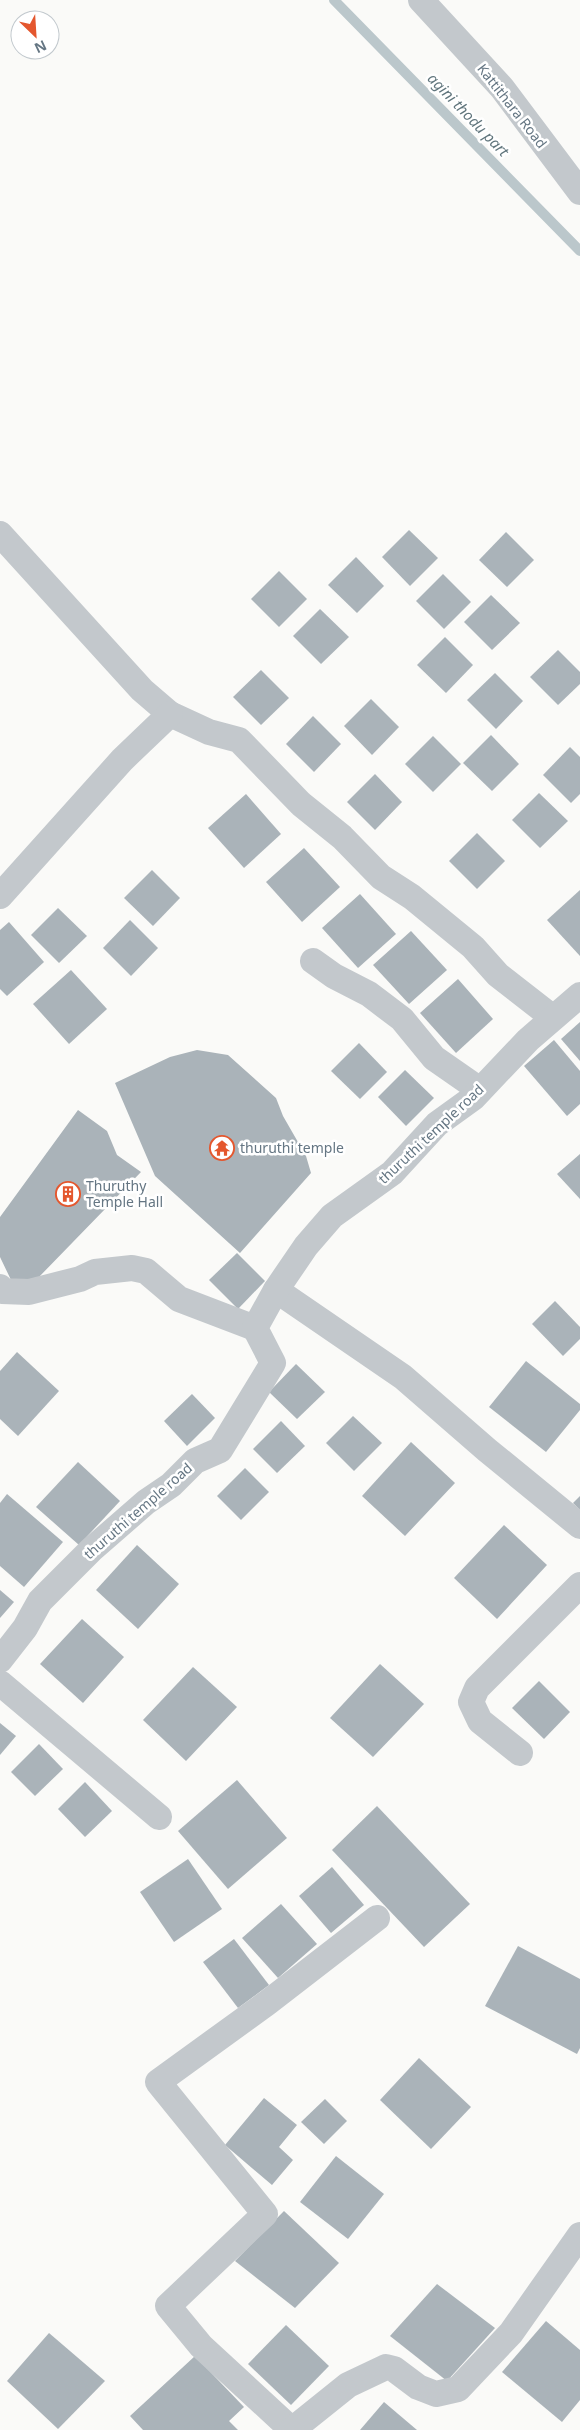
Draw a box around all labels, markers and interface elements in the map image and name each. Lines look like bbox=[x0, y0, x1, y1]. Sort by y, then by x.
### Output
north arrow bbox=[10, 10, 60, 60]
text: N bbox=[32, 36, 50, 58]
street label: Kattithara Road bbox=[473, 59, 551, 152]
water label: agini thodu part bbox=[424, 68, 514, 161]
street label: thuruthi temple road bbox=[374, 1080, 488, 1188]
temple icon: thuruthi temple bbox=[209, 1135, 235, 1161]
place label: thuruthi temple bbox=[240, 1138, 344, 1157]
place label: Thuruthy Temple Hall bbox=[86, 1176, 163, 1211]
building icon: Thuruthy Temple Hall bbox=[55, 1181, 81, 1207]
street label: thuruthi temple road bbox=[79, 1458, 196, 1563]

